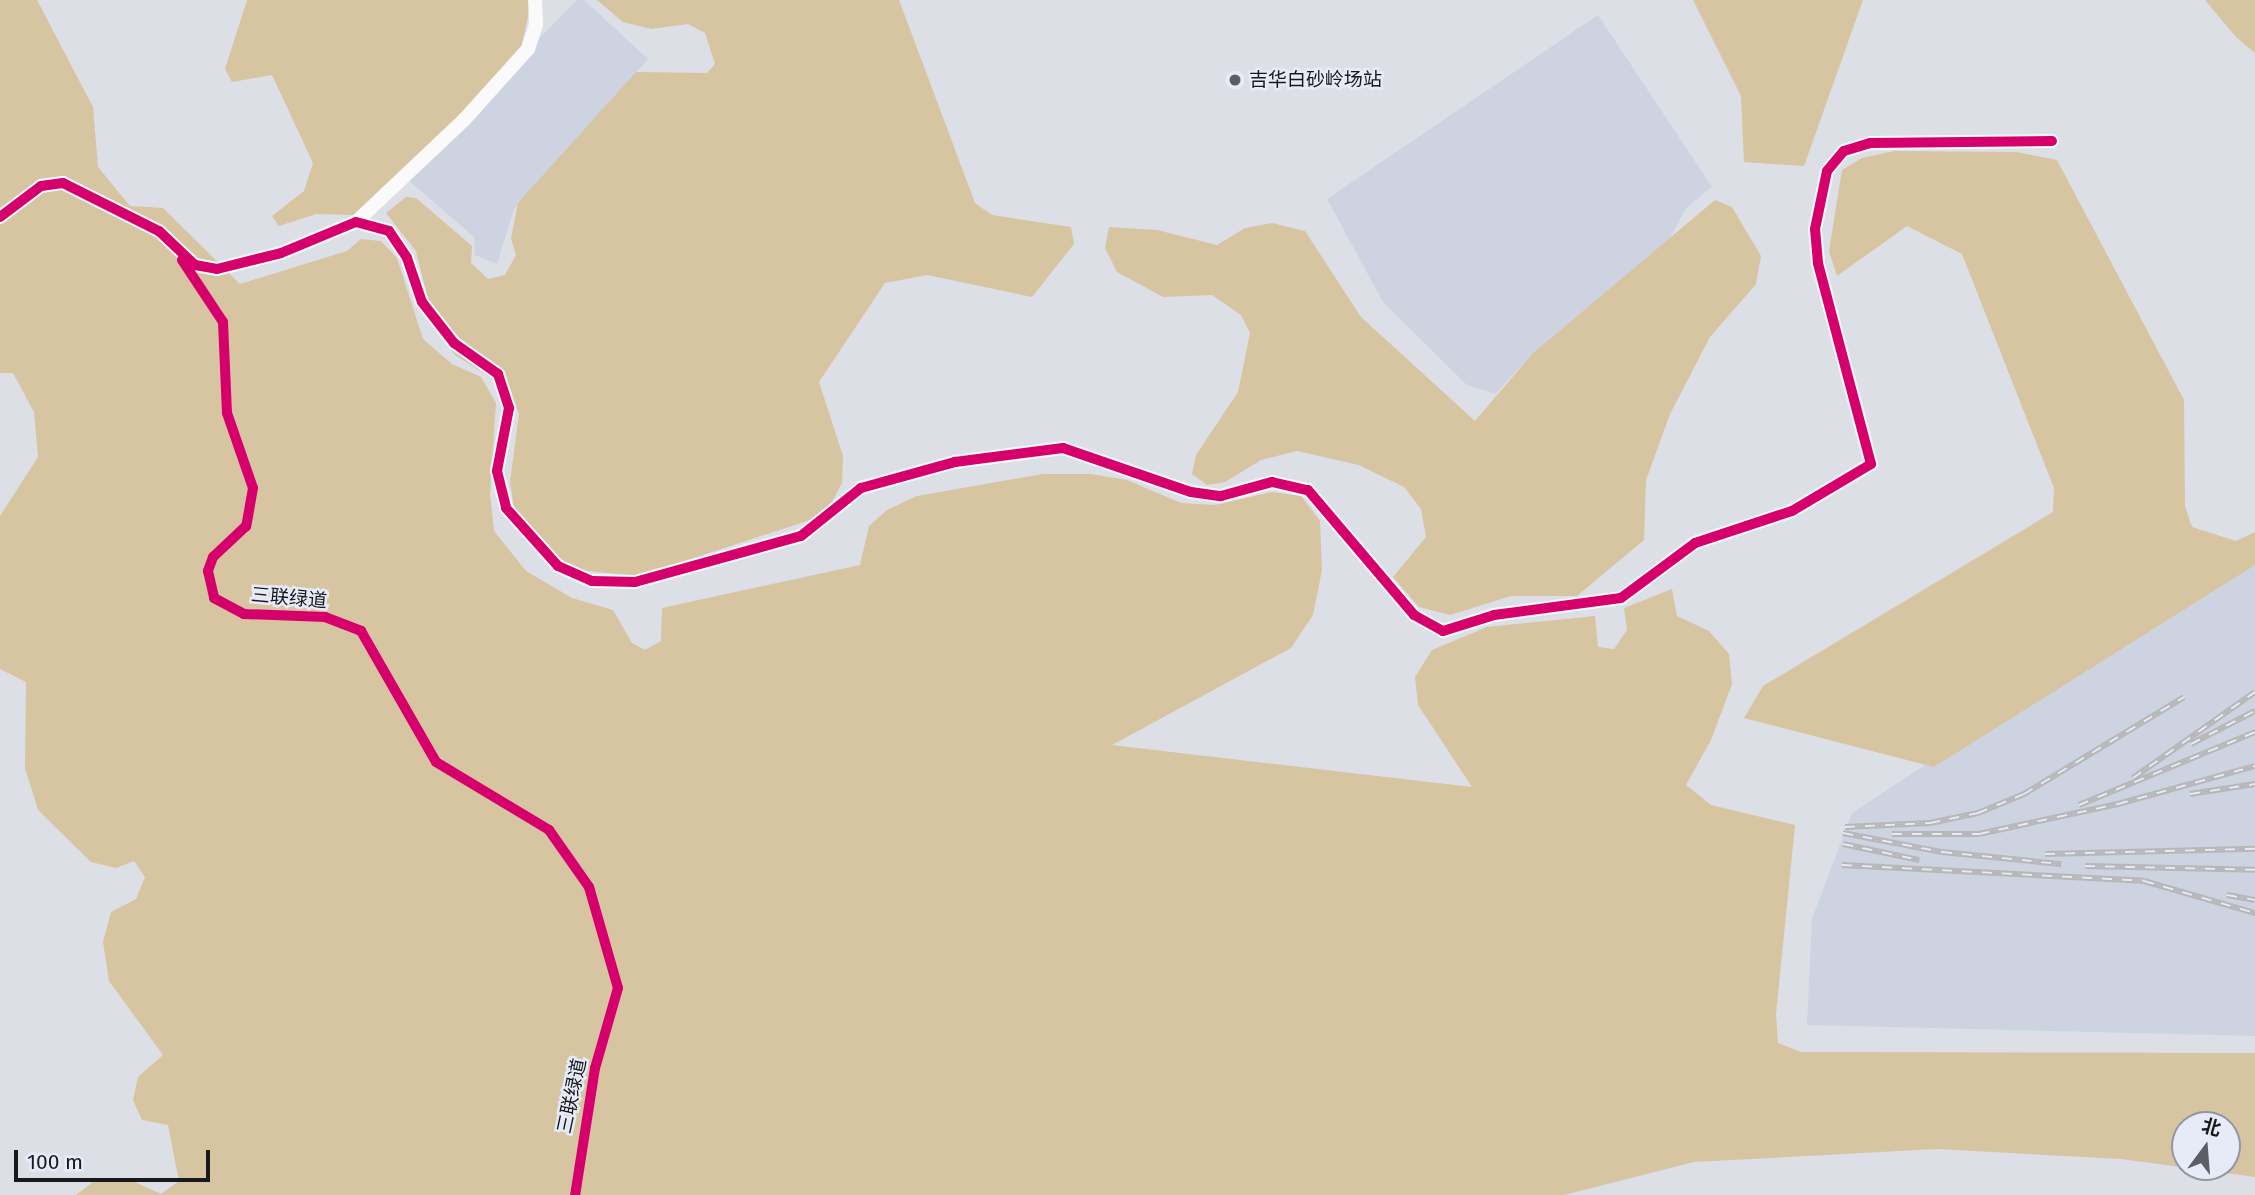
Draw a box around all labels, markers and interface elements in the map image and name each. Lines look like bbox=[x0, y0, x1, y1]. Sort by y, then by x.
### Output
place label: 吉华白砂岭场站 bbox=[1249, 69, 1382, 91]
marker: 吉华白砂岭场站 bbox=[1227, 72, 1243, 88]
street label: 三联绿道 bbox=[250, 583, 328, 613]
street label: 三联绿道 bbox=[553, 1056, 591, 1136]
north arrow bbox=[2171, 1111, 2241, 1181]
text: 北 bbox=[2199, 1114, 2224, 1141]
scale bar bbox=[18, 1136, 214, 1180]
text: 100 m bbox=[27, 1149, 83, 1175]

